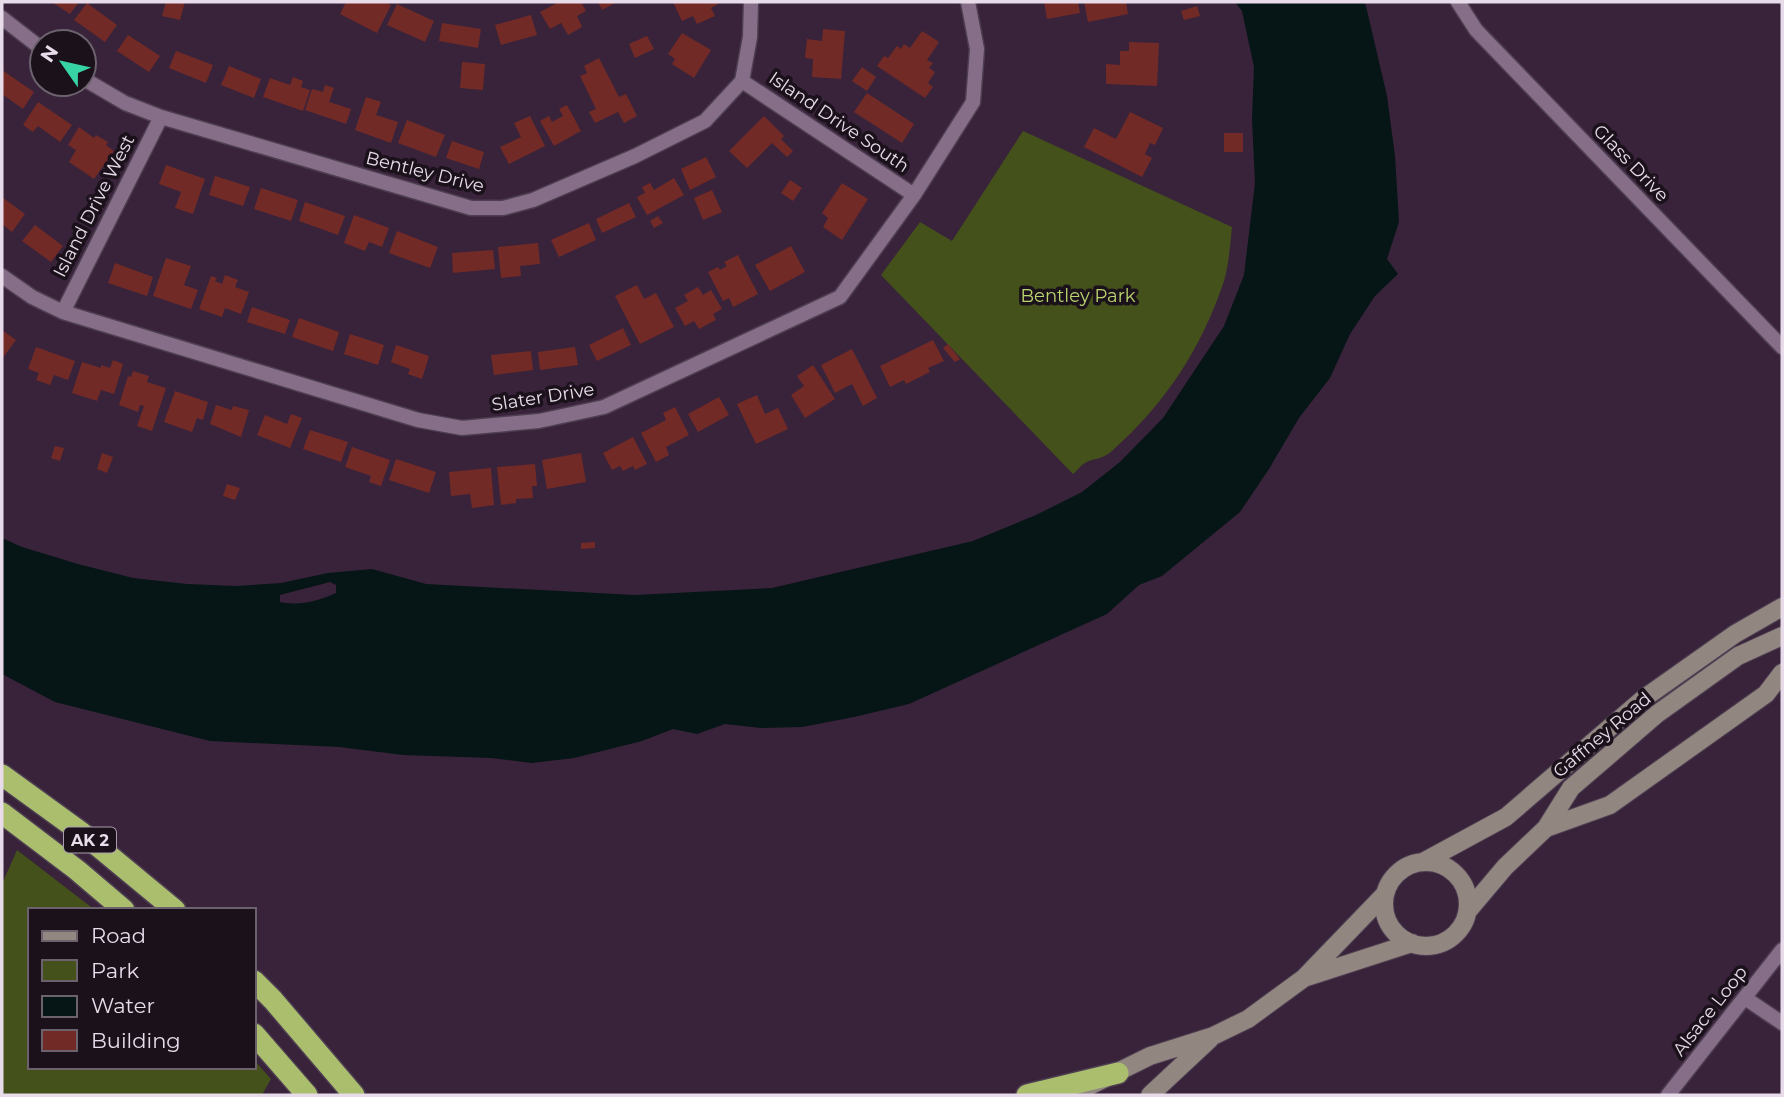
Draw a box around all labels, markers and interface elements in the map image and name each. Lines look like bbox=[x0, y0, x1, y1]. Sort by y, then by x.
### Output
north arrow bbox=[28, 28, 98, 98]
text: N bbox=[35, 41, 63, 67]
street label: Island Drive South bbox=[765, 67, 913, 177]
street label: Glass Drive bbox=[1589, 120, 1673, 206]
street label: Island Drive West bbox=[49, 131, 139, 281]
street label: Bentley Drive bbox=[364, 147, 487, 197]
park label: Bentley Park bbox=[1020, 285, 1136, 307]
street label: Slater Drive bbox=[490, 378, 596, 416]
street label: Gaffney Road bbox=[1548, 688, 1656, 782]
road number: AK 2 bbox=[64, 828, 116, 852]
legend bbox=[28, 908, 256, 1069]
text: Road bbox=[91, 923, 146, 948]
text: Park bbox=[91, 958, 139, 983]
street label: Alsace Loop bbox=[1668, 962, 1752, 1060]
text: Water bbox=[91, 993, 155, 1018]
text: Building bbox=[91, 1028, 181, 1053]

